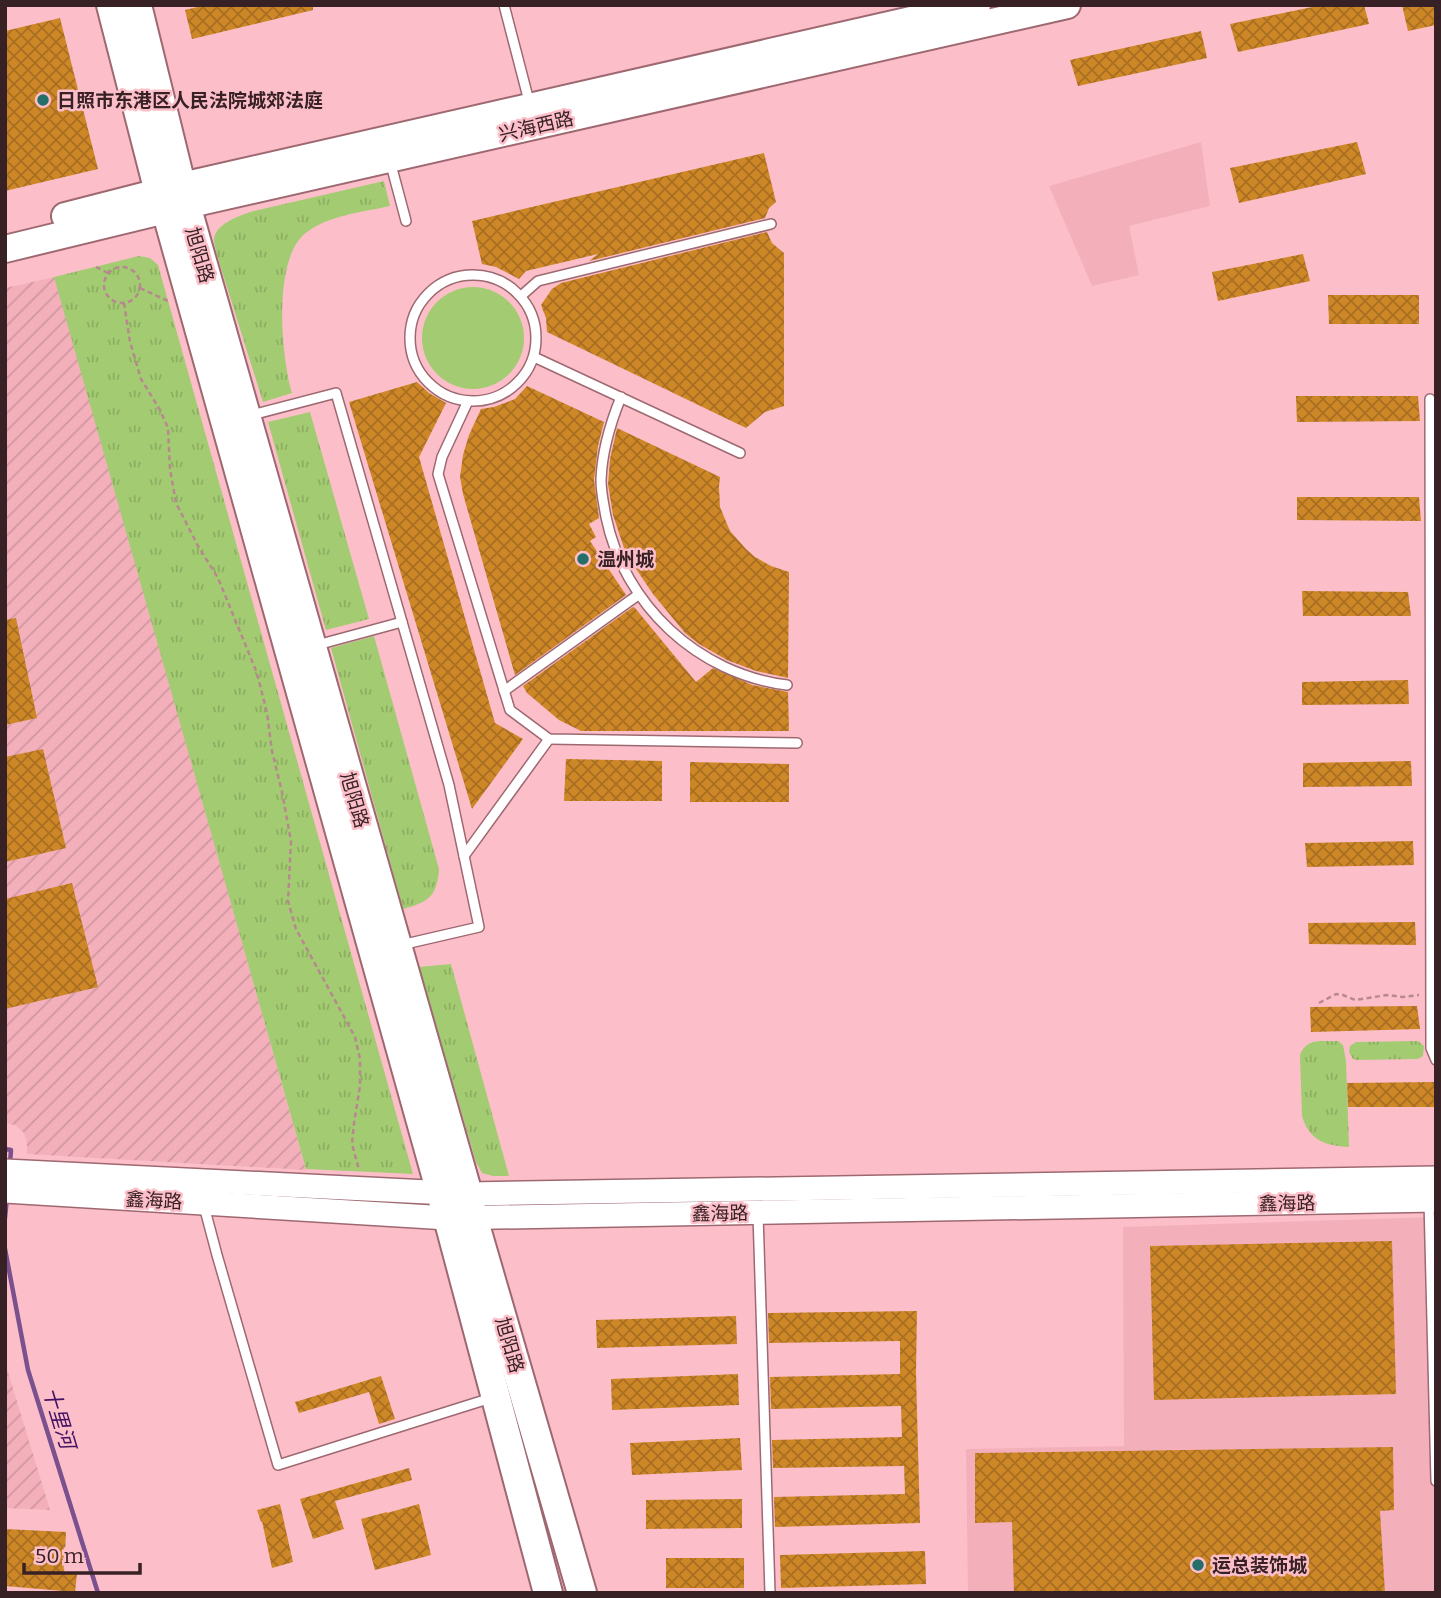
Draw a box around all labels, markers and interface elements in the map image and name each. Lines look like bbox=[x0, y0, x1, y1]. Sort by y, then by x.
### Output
place label: 日照市东港区人民法院城郊法庭 bbox=[57, 89, 323, 112]
marker: 日照市东港区人民法院城郊法庭 bbox=[35, 92, 51, 108]
street label: 兴海西路 bbox=[496, 107, 576, 146]
street label: 旭阳路 bbox=[181, 225, 218, 286]
place label: 温州城 bbox=[597, 548, 654, 571]
marker: 温州城 bbox=[575, 551, 591, 567]
street label: 旭阳路 bbox=[336, 770, 373, 831]
street label: 鑫海路 bbox=[125, 1188, 183, 1213]
street label: 鑫海路 bbox=[1258, 1192, 1316, 1215]
street label: 鑫海路 bbox=[691, 1202, 749, 1225]
street label: 旭阳路 bbox=[491, 1315, 528, 1376]
water label: 十里河 bbox=[37, 1384, 82, 1456]
scale bar bbox=[24, 1532, 140, 1576]
text: 50 m bbox=[35, 1543, 84, 1569]
place label: 运总装饰城 bbox=[1212, 1554, 1307, 1577]
marker: 运总装饰城 bbox=[1190, 1557, 1206, 1573]

